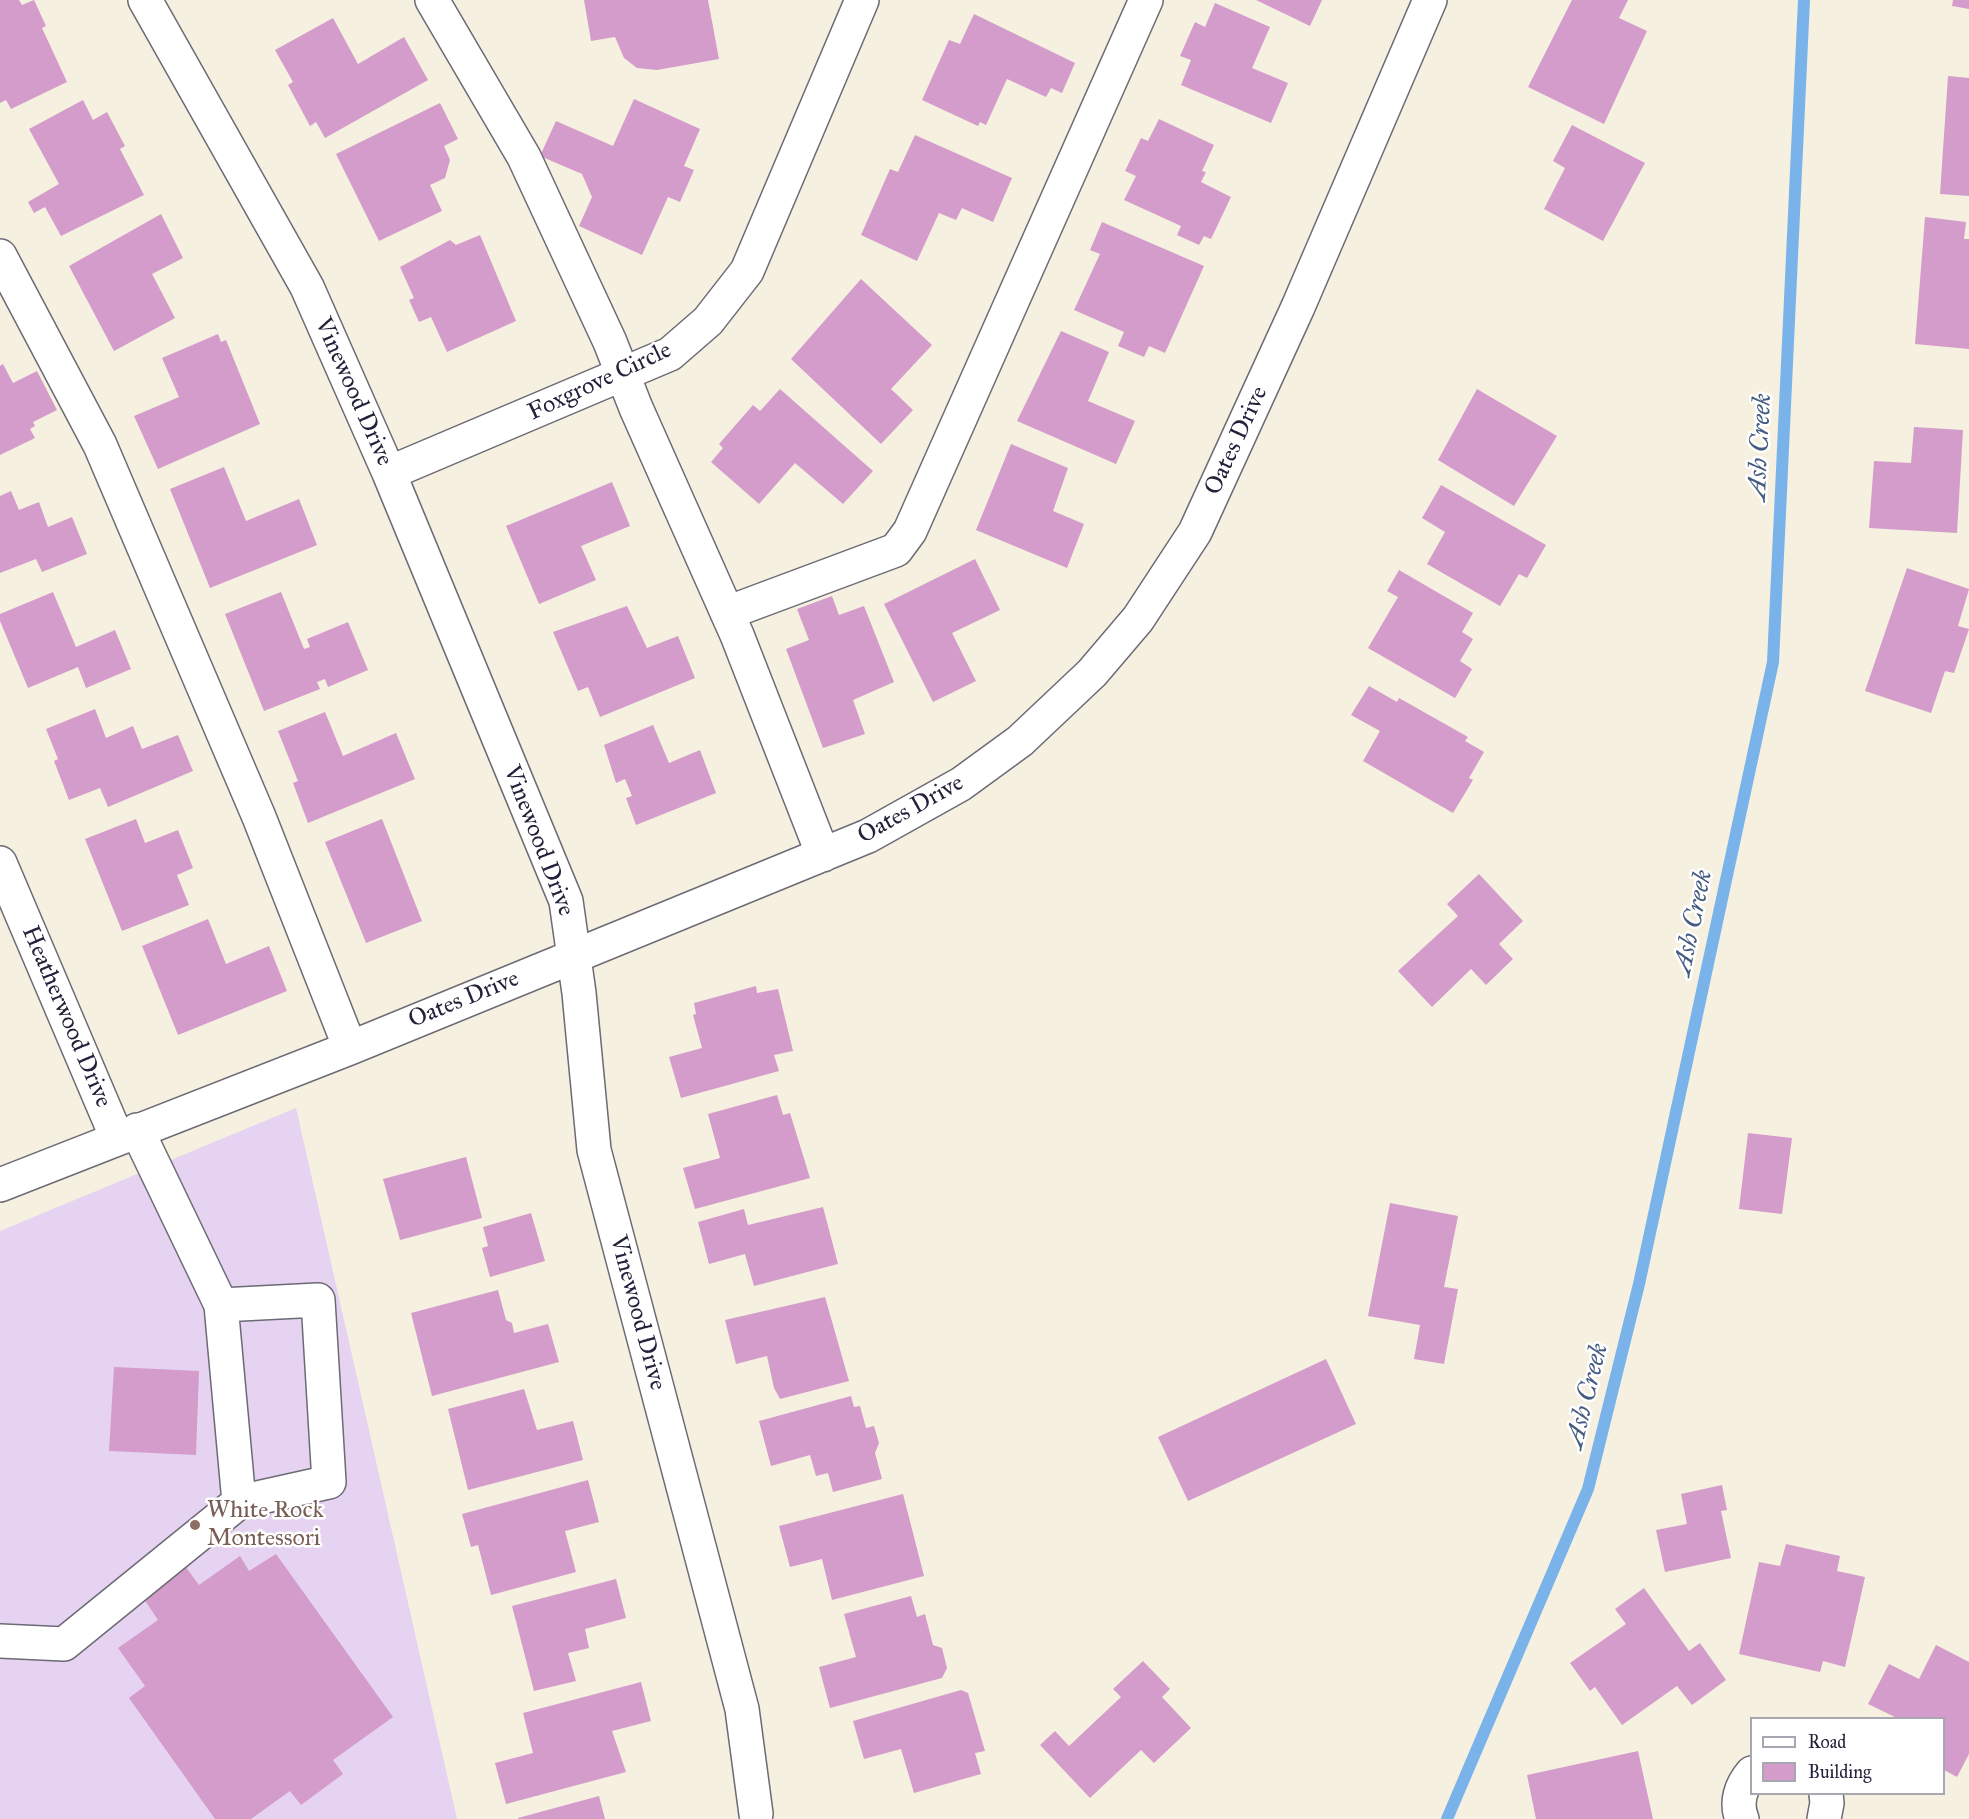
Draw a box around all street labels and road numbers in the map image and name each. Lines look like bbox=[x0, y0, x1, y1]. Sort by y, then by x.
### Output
street label: Vinewood Drive bbox=[307, 313, 399, 471]
street label: Foxgrove Circle bbox=[524, 336, 676, 428]
street label: Oates Drive bbox=[1199, 382, 1275, 500]
street label: Vinewood Drive bbox=[496, 762, 580, 920]
street label: Oates Drive bbox=[853, 769, 969, 851]
street label: Heatherwood Drive bbox=[15, 922, 117, 1112]
street label: Oates Drive bbox=[405, 965, 523, 1035]
street label: Vinewood Drive bbox=[603, 1232, 671, 1394]

